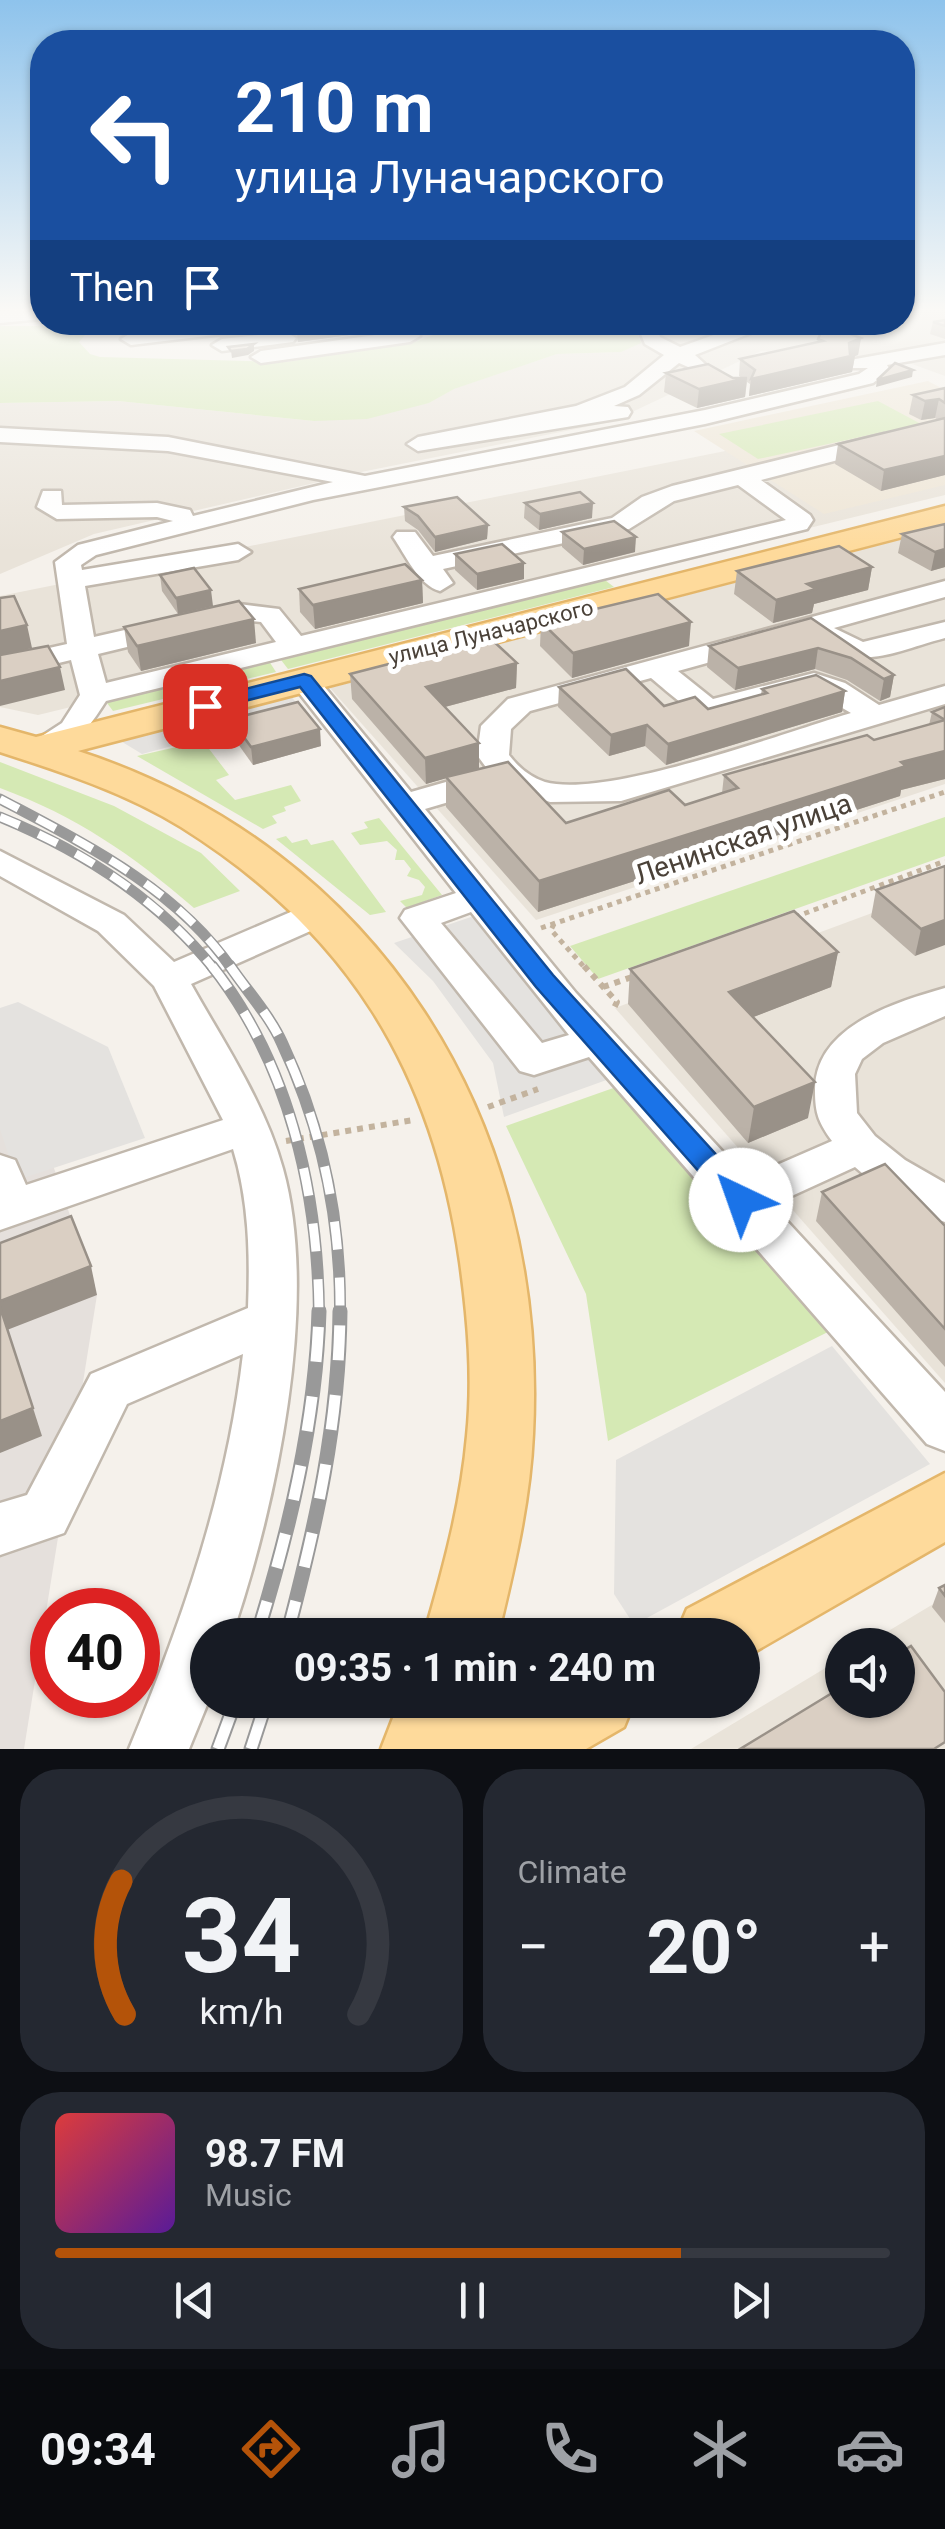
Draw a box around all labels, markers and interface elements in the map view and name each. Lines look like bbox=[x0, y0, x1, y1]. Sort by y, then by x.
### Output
text: 210 m bbox=[235, 67, 434, 149]
icon: left bbox=[70, 70, 200, 200]
text: улица Луначарского bbox=[235, 151, 665, 204]
icon: arrive bbox=[175, 260, 230, 315]
text: Then bbox=[70, 266, 155, 310]
street label: улица Луначарского bbox=[386, 594, 596, 670]
pin bbox=[163, 664, 248, 749]
icon: arrive bbox=[178, 679, 233, 734]
street label: Ленинская улица bbox=[630, 786, 856, 892]
position arrow bbox=[689, 1148, 793, 1252]
speed limit sign: 40 bbox=[30, 1588, 160, 1718]
map controls bbox=[825, 1628, 915, 1718]
button: sound bbox=[825, 1628, 915, 1718]
text: 09:35 · 1 min · 240 m bbox=[294, 1646, 656, 1690]
text: Climate bbox=[518, 1853, 627, 1891]
text: 34 bbox=[182, 1876, 301, 1997]
text: 20° bbox=[646, 1903, 762, 1991]
text: − bbox=[518, 1915, 549, 1979]
text: + bbox=[859, 1915, 890, 1979]
text: km/h bbox=[199, 1991, 283, 2033]
text: 98.7 FM bbox=[205, 2132, 345, 2176]
text: Music bbox=[205, 2176, 292, 2214]
icon: previous bbox=[167, 2273, 222, 2328]
icon: pause bbox=[445, 2273, 500, 2328]
icon: next bbox=[723, 2273, 778, 2328]
icon: directions bbox=[236, 2414, 306, 2484]
icon: music bbox=[386, 2414, 456, 2484]
icon: phone bbox=[535, 2414, 605, 2484]
icon: climate bbox=[685, 2414, 755, 2484]
icon: car bbox=[835, 2414, 905, 2484]
text: 09:34 bbox=[40, 2423, 156, 2476]

